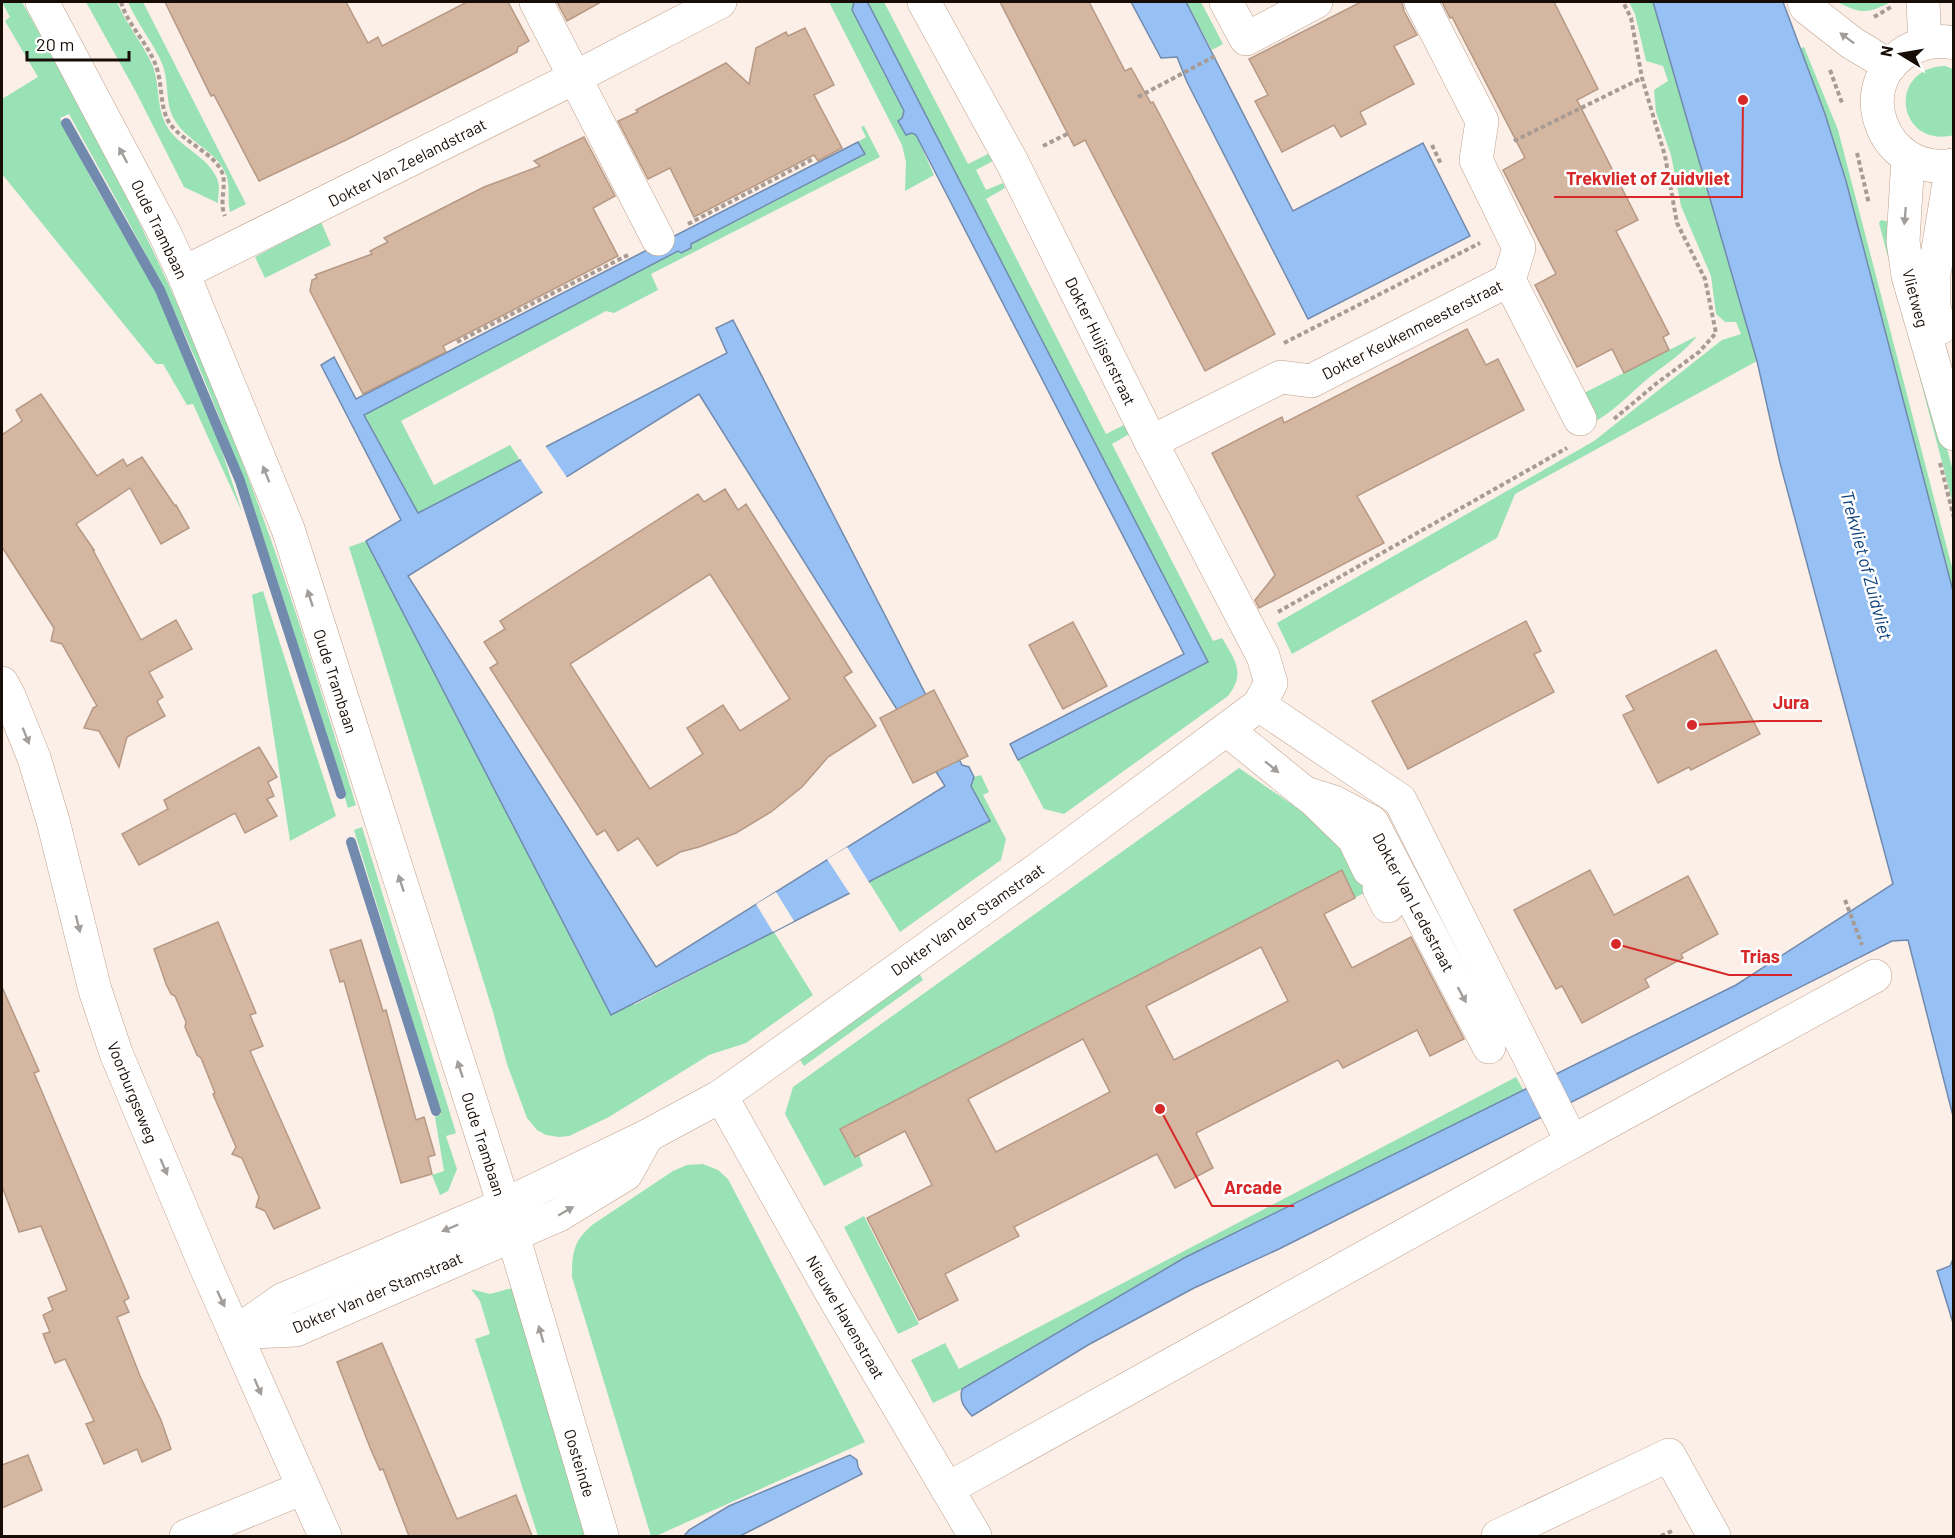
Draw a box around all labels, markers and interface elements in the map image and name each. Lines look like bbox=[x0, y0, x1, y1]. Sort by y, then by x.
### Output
scale bar bbox=[27, 24, 129, 62]
north arrow bbox=[1871, 24, 1931, 84]
text: 20 m bbox=[36, 33, 74, 55]
one-way arrow bbox=[1839, 33, 1854, 45]
text: N bbox=[1875, 44, 1896, 58]
street label: Dokter Van Zeelandstraat bbox=[325, 114, 489, 210]
one-way arrow bbox=[118, 147, 128, 164]
callout: Trekvliet of Zuidvliet bbox=[1554, 161, 1742, 197]
text: Trekvliet of Zuidvliet bbox=[1566, 167, 1730, 189]
street label: Oude Trambaan bbox=[128, 176, 192, 282]
one-way arrow bbox=[1900, 207, 1910, 226]
street label: Vlietweg bbox=[1899, 267, 1933, 329]
street label: Dokter Huijserstraat bbox=[1062, 274, 1140, 408]
street label: Dokter Keukenmeesterstraat bbox=[1318, 275, 1506, 383]
one-way arrow bbox=[261, 465, 271, 483]
water label: Trekvliet of Zuidvliet bbox=[1837, 488, 1898, 643]
one-way arrow bbox=[304, 589, 314, 607]
street label: Oude Trambaan bbox=[310, 627, 362, 735]
callout: Jura bbox=[1761, 685, 1822, 721]
text: Jura bbox=[1773, 691, 1809, 713]
one-way arrow bbox=[21, 728, 31, 746]
one-way arrow bbox=[1264, 760, 1279, 773]
street label: Dokter Van Ledestraat bbox=[1369, 829, 1459, 975]
street label: Dokter Van der Stamstraat bbox=[887, 859, 1047, 979]
one-way arrow bbox=[395, 874, 405, 892]
one-way arrow bbox=[74, 915, 84, 933]
callout: Trias bbox=[1729, 939, 1792, 975]
text: Trias bbox=[1740, 945, 1780, 967]
one-way arrow bbox=[1457, 987, 1467, 1004]
street label: Voorburgseweg bbox=[104, 1039, 162, 1145]
one-way arrow bbox=[455, 1060, 464, 1078]
street label: Oude Trambaan bbox=[458, 1090, 510, 1198]
one-way arrow bbox=[159, 1158, 169, 1176]
callout: Arcade bbox=[1212, 1170, 1294, 1206]
text: Arcade bbox=[1224, 1176, 1282, 1198]
one-way arrow bbox=[558, 1205, 574, 1216]
one-way arrow bbox=[441, 1224, 459, 1233]
street label: Dokter Van der Stamstraat bbox=[289, 1248, 465, 1336]
street label: Nieuwe Havenstraat bbox=[803, 1252, 889, 1382]
one-way arrow bbox=[216, 1290, 226, 1308]
one-way arrow bbox=[536, 1325, 545, 1343]
one-way arrow bbox=[254, 1378, 263, 1396]
street label: Oosteinde bbox=[561, 1427, 599, 1499]

